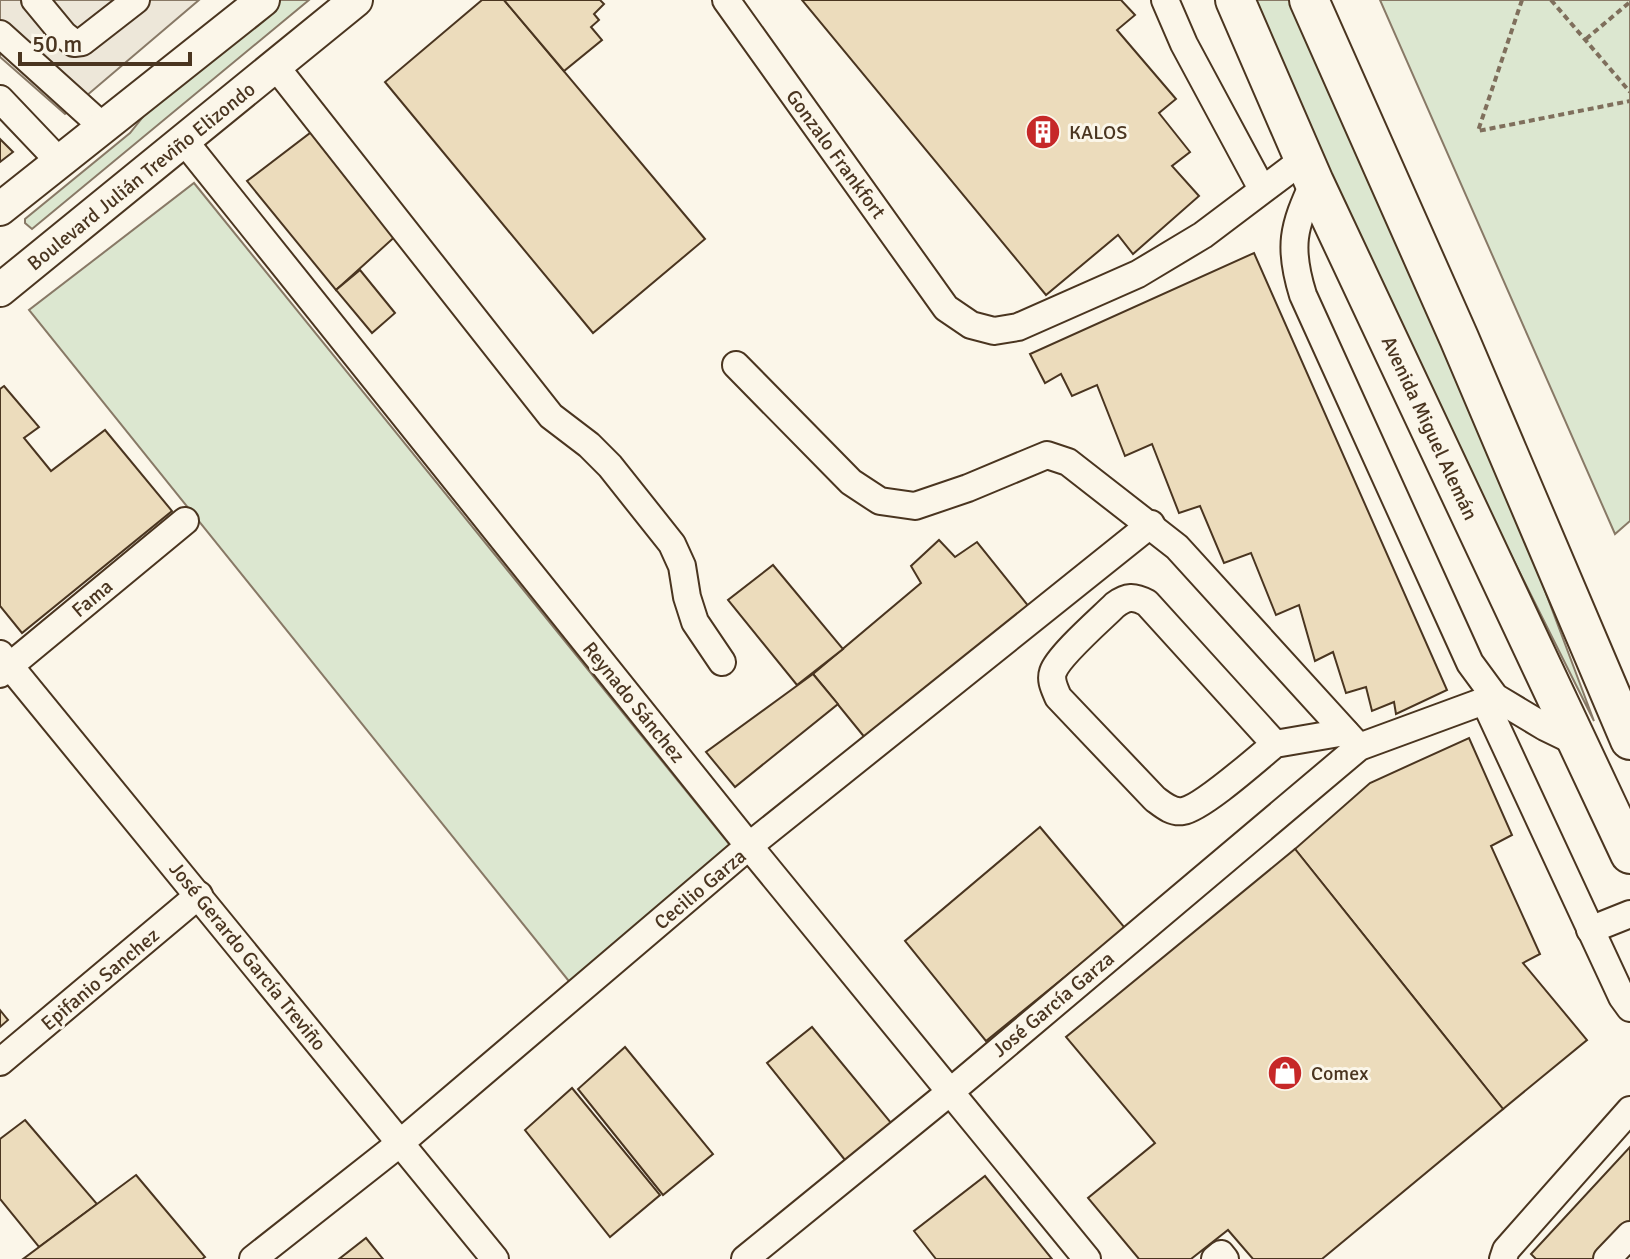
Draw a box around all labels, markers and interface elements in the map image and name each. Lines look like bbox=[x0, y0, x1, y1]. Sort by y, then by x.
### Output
scale bar bbox=[20, 16, 190, 66]
text: 50 m bbox=[32, 29, 82, 59]
street label: Boulevard Julián Treviño Elizondo bbox=[22, 77, 260, 276]
street label: Gonzalo Frankfort bbox=[780, 85, 891, 224]
building icon: KALOS bbox=[1024, 113, 1062, 151]
place label: KALOS bbox=[1069, 120, 1127, 145]
street label: Avenida Miguel Alemán bbox=[1376, 332, 1483, 524]
street label: Fama bbox=[67, 574, 118, 623]
street label: Reynado Sánchez bbox=[577, 637, 690, 768]
street label: Cecilio Garza bbox=[649, 844, 751, 935]
street label: José Gerardo García Treviño bbox=[164, 857, 332, 1056]
street label: Epifanio Sanchez bbox=[36, 923, 165, 1036]
street label: José García Garza bbox=[987, 946, 1119, 1063]
shop icon: Comex bbox=[1266, 1054, 1304, 1092]
place label: Comex bbox=[1311, 1061, 1369, 1086]

